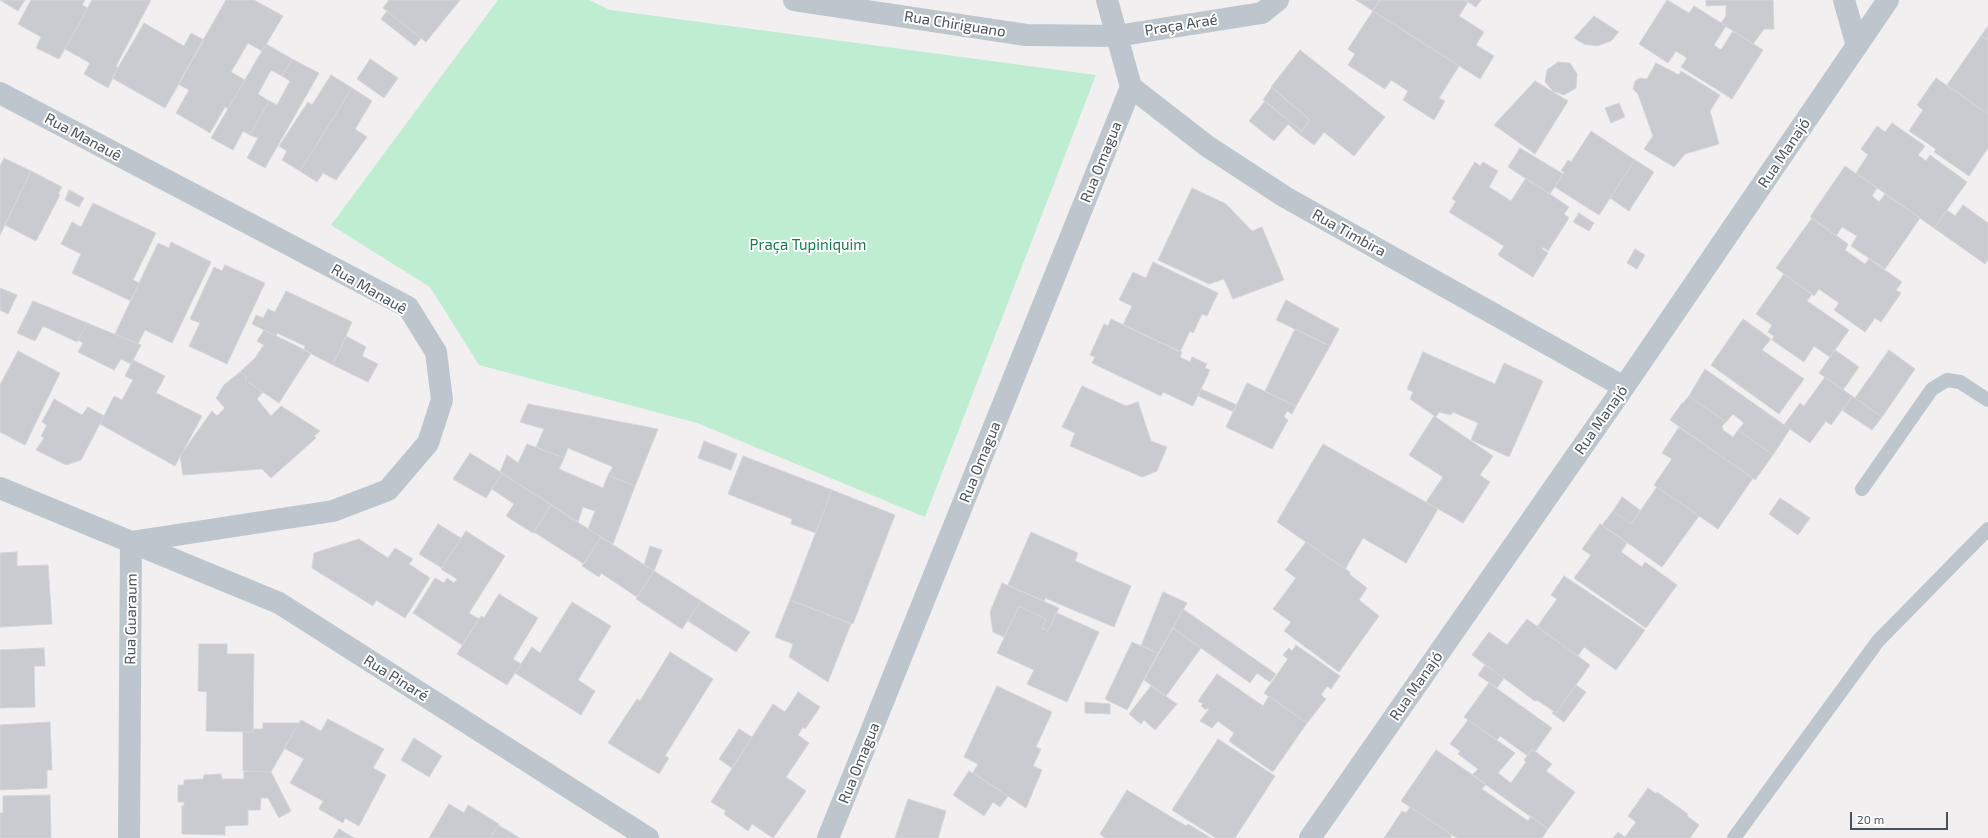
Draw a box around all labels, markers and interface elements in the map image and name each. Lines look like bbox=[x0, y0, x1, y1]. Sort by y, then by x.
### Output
street label: Rua Chiriguano bbox=[903, 7, 1007, 41]
street label: Praça Araé bbox=[1143, 10, 1219, 40]
street label: Rua Manauê bbox=[42, 109, 124, 165]
street label: Rua Manajó bbox=[1754, 115, 1814, 191]
street label: Rua Omagua bbox=[1077, 119, 1125, 205]
street label: Rua Timbira bbox=[1309, 205, 1389, 261]
park label: Praça Tupiniquim bbox=[750, 236, 866, 254]
street label: Rua Manauê bbox=[328, 260, 410, 318]
street label: Rua Manajó bbox=[1571, 382, 1631, 458]
street label: Rua Omagua bbox=[956, 419, 1004, 505]
street label: Rua Guaraum bbox=[121, 573, 141, 665]
street label: Rua Manajó bbox=[1386, 648, 1446, 724]
street label: Rua Pinaré bbox=[360, 651, 432, 705]
street label: Rua Omagua bbox=[835, 720, 883, 806]
scale bar bbox=[1852, 804, 1950, 830]
text: 20 m bbox=[1857, 812, 1884, 826]

